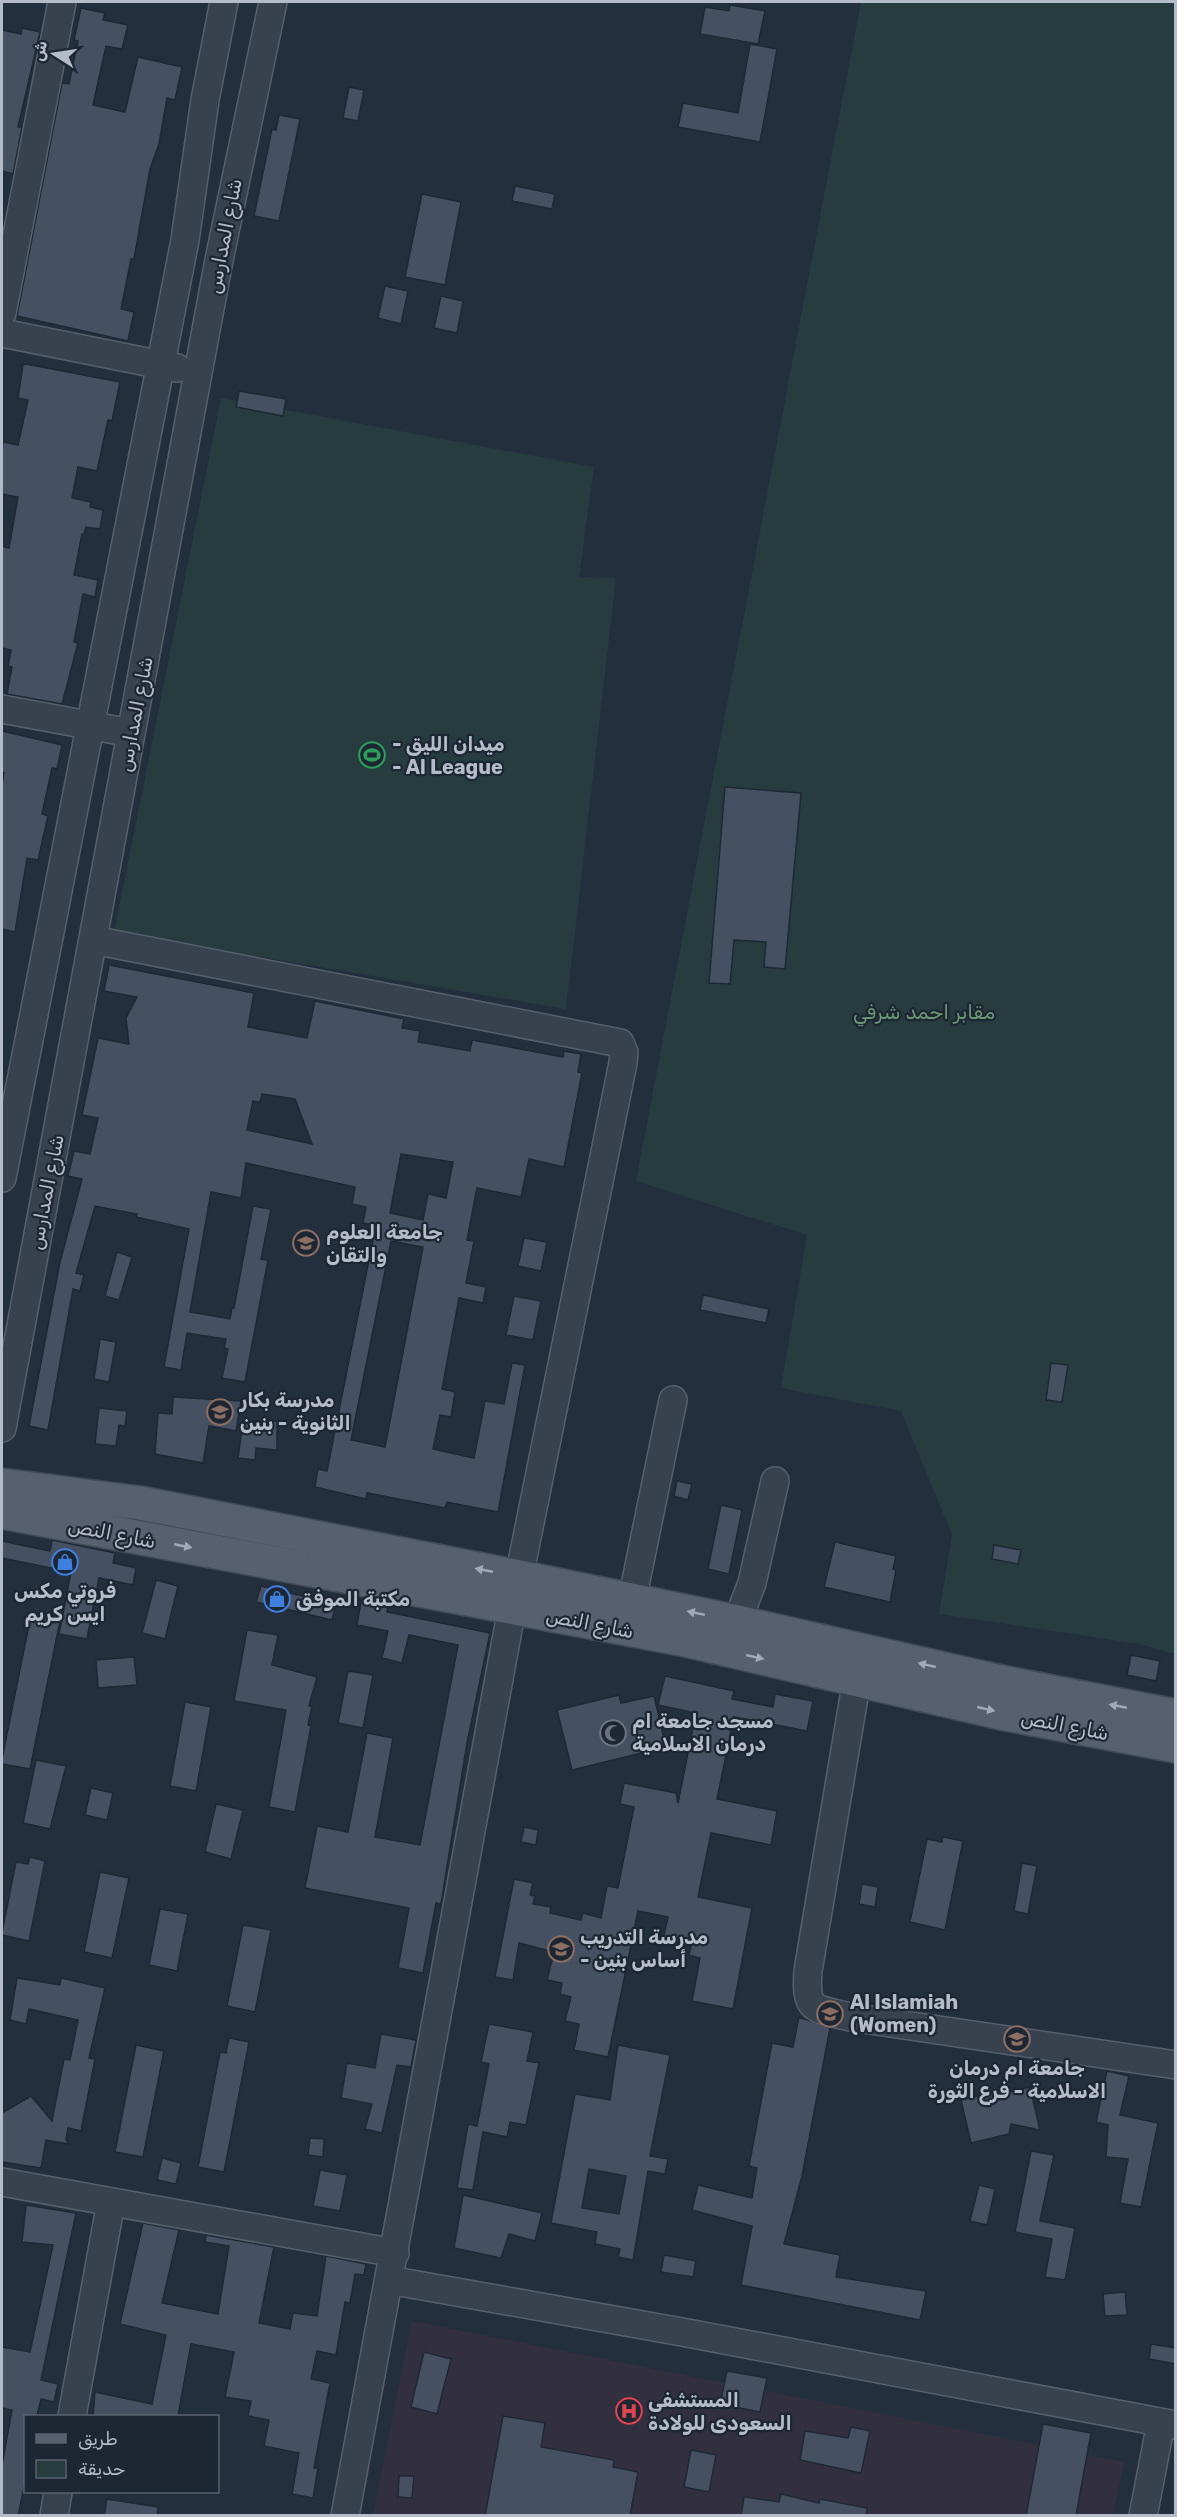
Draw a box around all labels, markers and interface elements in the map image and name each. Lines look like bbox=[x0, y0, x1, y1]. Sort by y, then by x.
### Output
north arrow bbox=[24, 24, 84, 84]
text: ش bbox=[28, 39, 51, 63]
street label: شارع المدارس bbox=[201, 176, 249, 296]
street label: شارع المدارس bbox=[112, 654, 160, 774]
place label: - ميدان الليق - Al League bbox=[392, 732, 505, 779]
sports icon: - ميدان الليق - Al League bbox=[357, 740, 387, 770]
park label: مقابر احمد شرفي bbox=[853, 1000, 995, 1027]
street label: شارع المدارس bbox=[23, 1132, 71, 1252]
place label: جامعة العلوم والتقان bbox=[326, 1220, 443, 1267]
school or university icon: جامعة العلوم والتقان bbox=[291, 1228, 321, 1258]
place label: مدرسة بكار الثانوية - بنين bbox=[239, 1388, 351, 1435]
school or university icon: مدرسة بكار الثانوية - بنين bbox=[205, 1397, 235, 1427]
street label: شارع النص bbox=[66, 1513, 158, 1555]
one-way arrow bbox=[174, 1542, 193, 1551]
shop icon: فروتي مكس ايس كريم bbox=[50, 1547, 80, 1577]
one-way arrow bbox=[475, 1565, 494, 1574]
place label: فروتي مكس ايس كريم bbox=[14, 1579, 116, 1627]
shop icon: مكتبة الموفق bbox=[262, 1584, 292, 1614]
place label: مكتبة الموفق bbox=[296, 1587, 410, 1611]
street label: شارع النص bbox=[544, 1603, 636, 1645]
one-way arrow bbox=[687, 1608, 705, 1618]
one-way arrow bbox=[746, 1652, 764, 1662]
one-way arrow bbox=[918, 1660, 937, 1669]
one-way arrow bbox=[1109, 1700, 1127, 1710]
one-way arrow bbox=[977, 1705, 995, 1715]
street label: شارع النص bbox=[1019, 1705, 1111, 1747]
place label: مسجد جامعة ام درمان الاسلامية bbox=[632, 1709, 774, 1756]
mosque icon: مسجد جامعة ام درمان الاسلامية bbox=[598, 1718, 628, 1748]
place label: مدرسة التدريب - أساس بنين bbox=[580, 1925, 708, 1972]
school or university icon: مدرسة التدريب - أساس بنين bbox=[546, 1934, 576, 1964]
place label: Al Islamiah (Women) bbox=[850, 1990, 958, 2037]
school or university icon: Al Islamiah (Women) bbox=[815, 1999, 845, 2029]
school or university icon: جامعة ام درمان الاسلامية - فرع الثورة bbox=[1002, 2024, 1032, 2054]
place label: جامعة ام درمان الاسلامية - فرع الثورة bbox=[928, 2056, 1106, 2105]
place label: المستشفى السعودى للولادة bbox=[648, 2388, 792, 2435]
hospital icon: المستشفى السعودى للولادة bbox=[614, 2396, 644, 2426]
legend bbox=[24, 2415, 219, 2493]
text: طريق bbox=[78, 2428, 118, 2450]
text: حديقة bbox=[78, 2458, 125, 2480]

